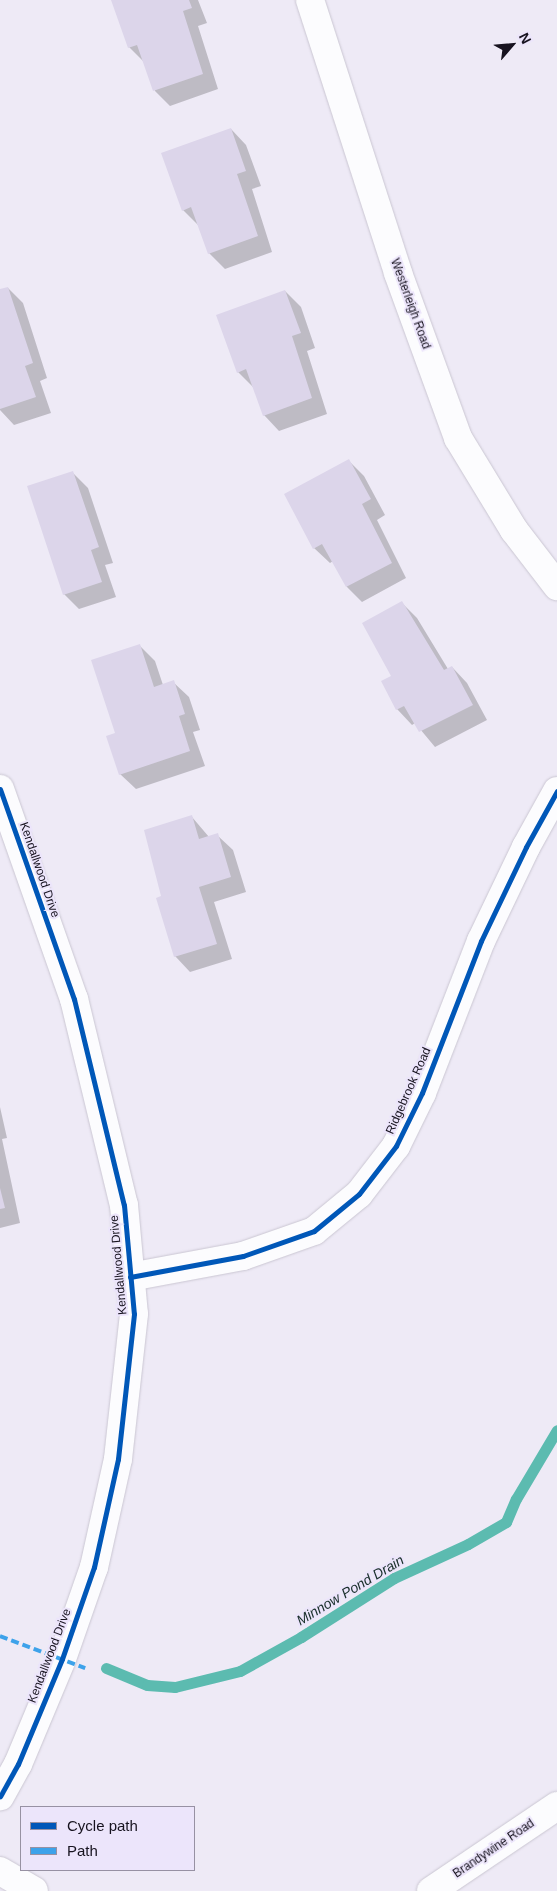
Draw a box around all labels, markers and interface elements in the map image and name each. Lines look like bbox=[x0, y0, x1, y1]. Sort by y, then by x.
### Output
north arrow bbox=[487, 20, 537, 70]
text: N bbox=[516, 30, 535, 46]
street label: Westerleigh Road bbox=[387, 257, 433, 351]
street label: Kendallwood Drive bbox=[16, 820, 62, 920]
street label: Ridgebrook Road bbox=[383, 1045, 435, 1137]
street label: Kendallwood Drive bbox=[107, 1215, 131, 1315]
water label: Minnow Pond Drain bbox=[293, 1551, 407, 1629]
street label: Kendallwood Drive bbox=[25, 1607, 75, 1705]
legend bbox=[20, 1806, 195, 1871]
text: Cycle path bbox=[67, 1817, 138, 1834]
street label: Brandywine Road bbox=[451, 1817, 537, 1881]
text: Path bbox=[67, 1842, 98, 1859]

